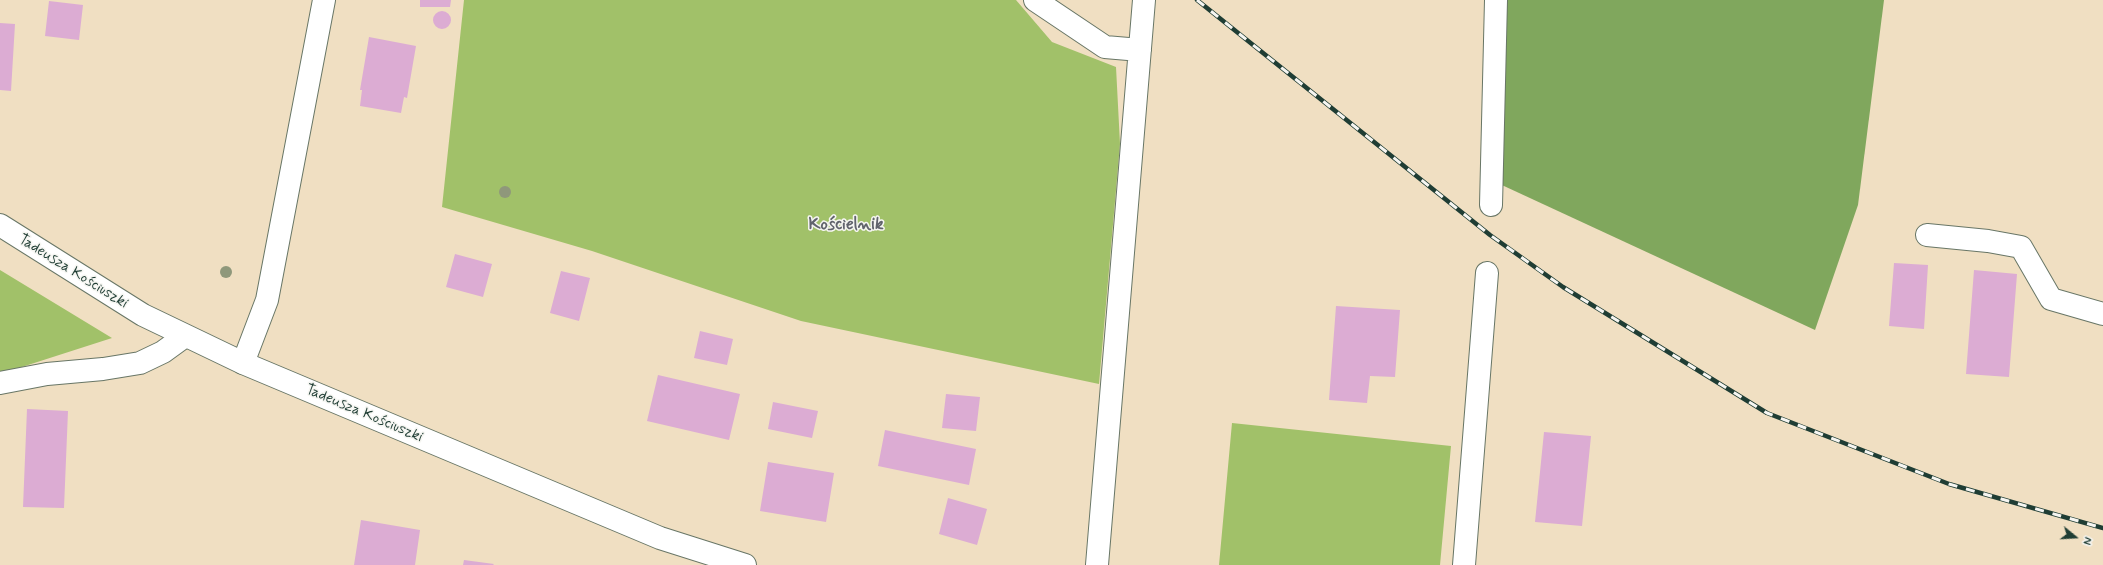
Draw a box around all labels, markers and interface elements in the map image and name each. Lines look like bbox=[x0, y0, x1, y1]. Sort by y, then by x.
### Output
district label: Kościelnik bbox=[808, 215, 884, 235]
street label: Tadeusza Kościuszki bbox=[15, 231, 131, 313]
street label: Tadeusza Kościuszki bbox=[302, 381, 426, 447]
north arrow bbox=[2055, 517, 2095, 557]
text: N bbox=[2079, 535, 2094, 546]

